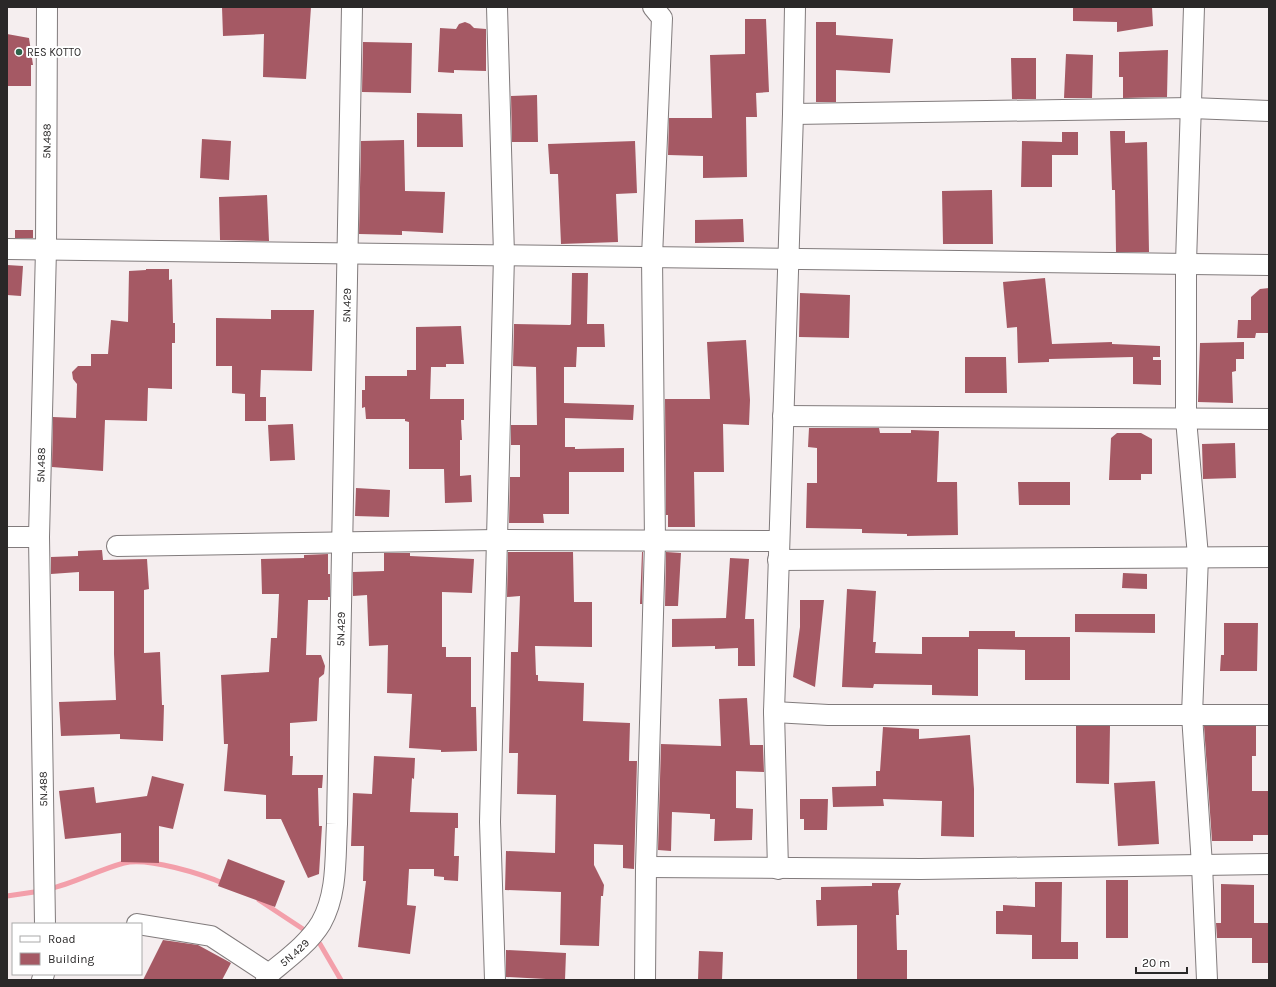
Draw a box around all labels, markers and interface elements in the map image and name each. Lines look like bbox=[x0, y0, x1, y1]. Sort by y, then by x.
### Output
place label: RES KOTTO bbox=[27, 46, 81, 59]
marker: RES KOTTO bbox=[14, 47, 24, 57]
street label: 5N.488 bbox=[40, 123, 54, 159]
street label: 5N.429 bbox=[340, 288, 354, 323]
street label: 5N.488 bbox=[34, 447, 48, 483]
street label: 5N.429 bbox=[334, 612, 348, 647]
street label: 5N.488 bbox=[37, 771, 50, 807]
legend bbox=[12, 923, 142, 975]
text: Road bbox=[48, 932, 76, 946]
street label: 5N.429 bbox=[277, 937, 312, 969]
scale bar bbox=[1136, 949, 1187, 975]
text: Building bbox=[48, 952, 95, 966]
text: 20 m bbox=[1142, 956, 1170, 970]

